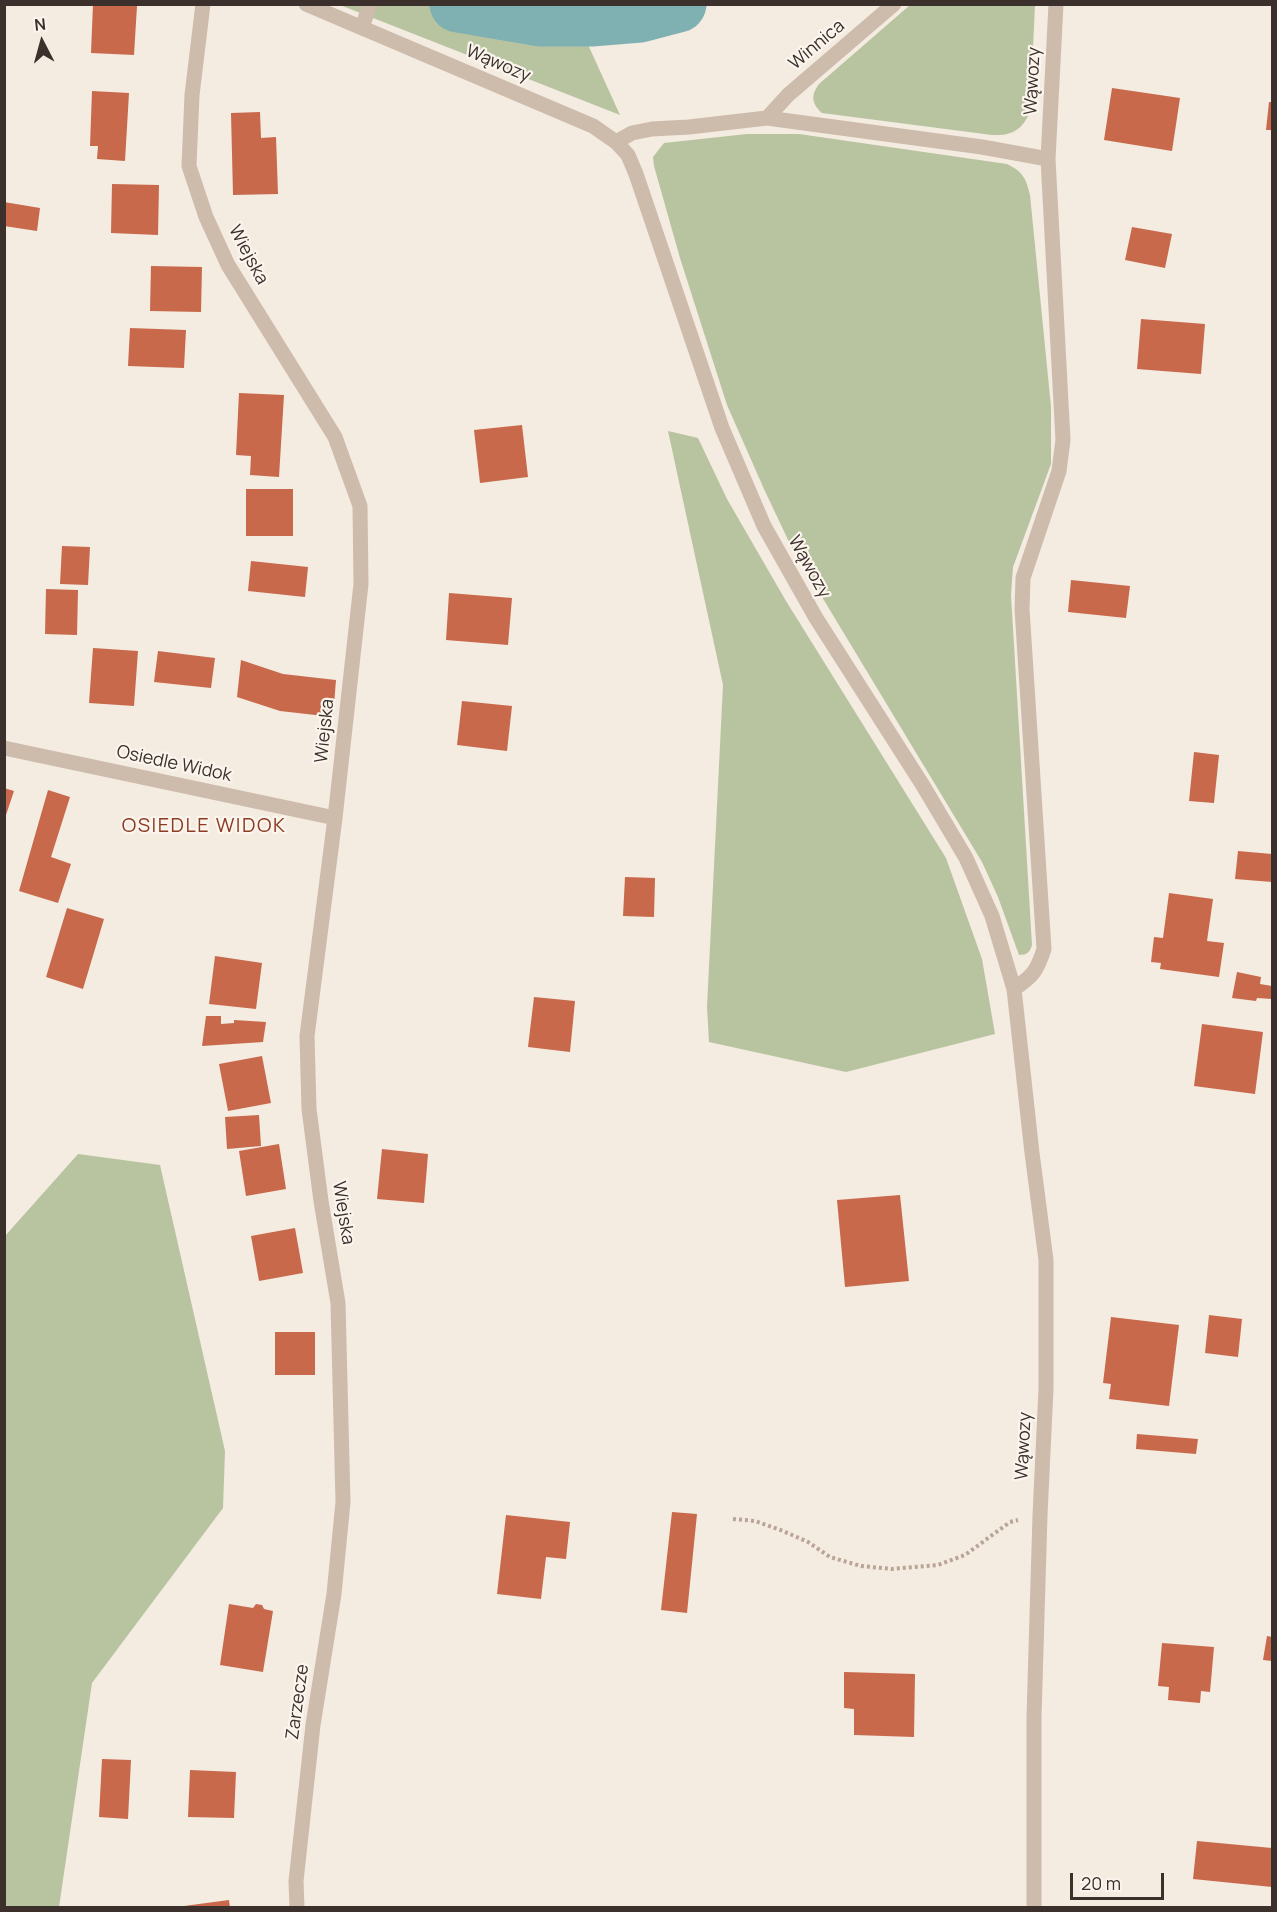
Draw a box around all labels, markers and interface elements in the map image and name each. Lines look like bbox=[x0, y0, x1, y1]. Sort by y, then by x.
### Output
north arrow bbox=[12, 12, 72, 72]
text: N bbox=[33, 13, 47, 36]
street label: Winnica bbox=[785, 15, 849, 75]
street label: Wąwozy bbox=[462, 41, 534, 87]
street label: Wąwozy bbox=[1020, 46, 1046, 116]
street label: Wiejska bbox=[223, 222, 273, 288]
street label: Wąwozy bbox=[783, 532, 835, 602]
street label: Wiejska bbox=[311, 698, 339, 764]
street label: Osiedle Widok bbox=[114, 741, 234, 787]
district label: OSIEDLE WIDOK bbox=[122, 814, 286, 838]
street label: Wiejska bbox=[327, 1180, 359, 1246]
street label: Wąwozy bbox=[1011, 1411, 1037, 1481]
street label: Zarzecze bbox=[282, 1663, 314, 1741]
scale bar bbox=[1073, 1861, 1168, 1899]
text: 20 m bbox=[1081, 1871, 1121, 1895]

